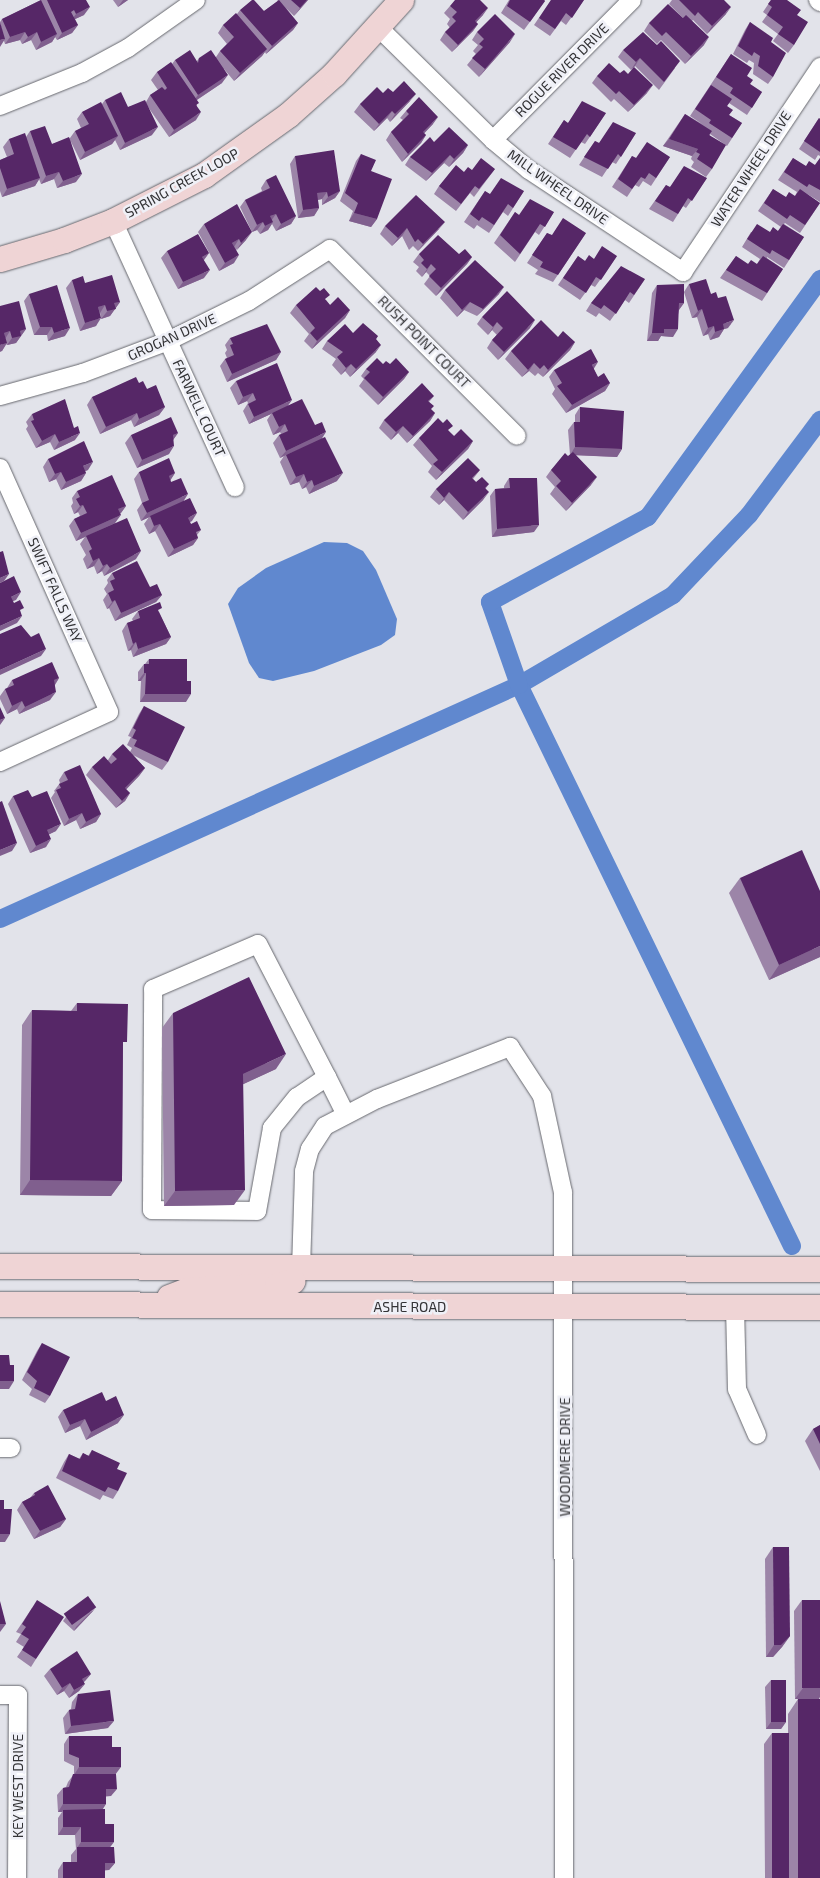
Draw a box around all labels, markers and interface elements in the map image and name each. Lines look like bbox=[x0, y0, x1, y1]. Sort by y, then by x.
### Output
street label: ROGUE RIVER DRIVE bbox=[512, 20, 612, 120]
street label: WATER WHEEL DRIVE bbox=[707, 108, 795, 230]
street label: SPRING CREEK LOOP bbox=[122, 145, 242, 221]
street label: MILL WHEEL DRIVE bbox=[504, 146, 612, 228]
street label: RUSH POINT COURT bbox=[374, 292, 474, 392]
street label: GROGAN DRIVE bbox=[125, 310, 219, 364]
street label: FARWELL COURT bbox=[169, 356, 229, 460]
street label: SWIFT FALLS WAY bbox=[24, 535, 86, 645]
street label: ASHE ROAD bbox=[374, 1299, 446, 1315]
street label: WOODMERE DRIVE bbox=[557, 1398, 573, 1516]
street label: KEY WEST DRIVE bbox=[10, 1733, 26, 1839]

